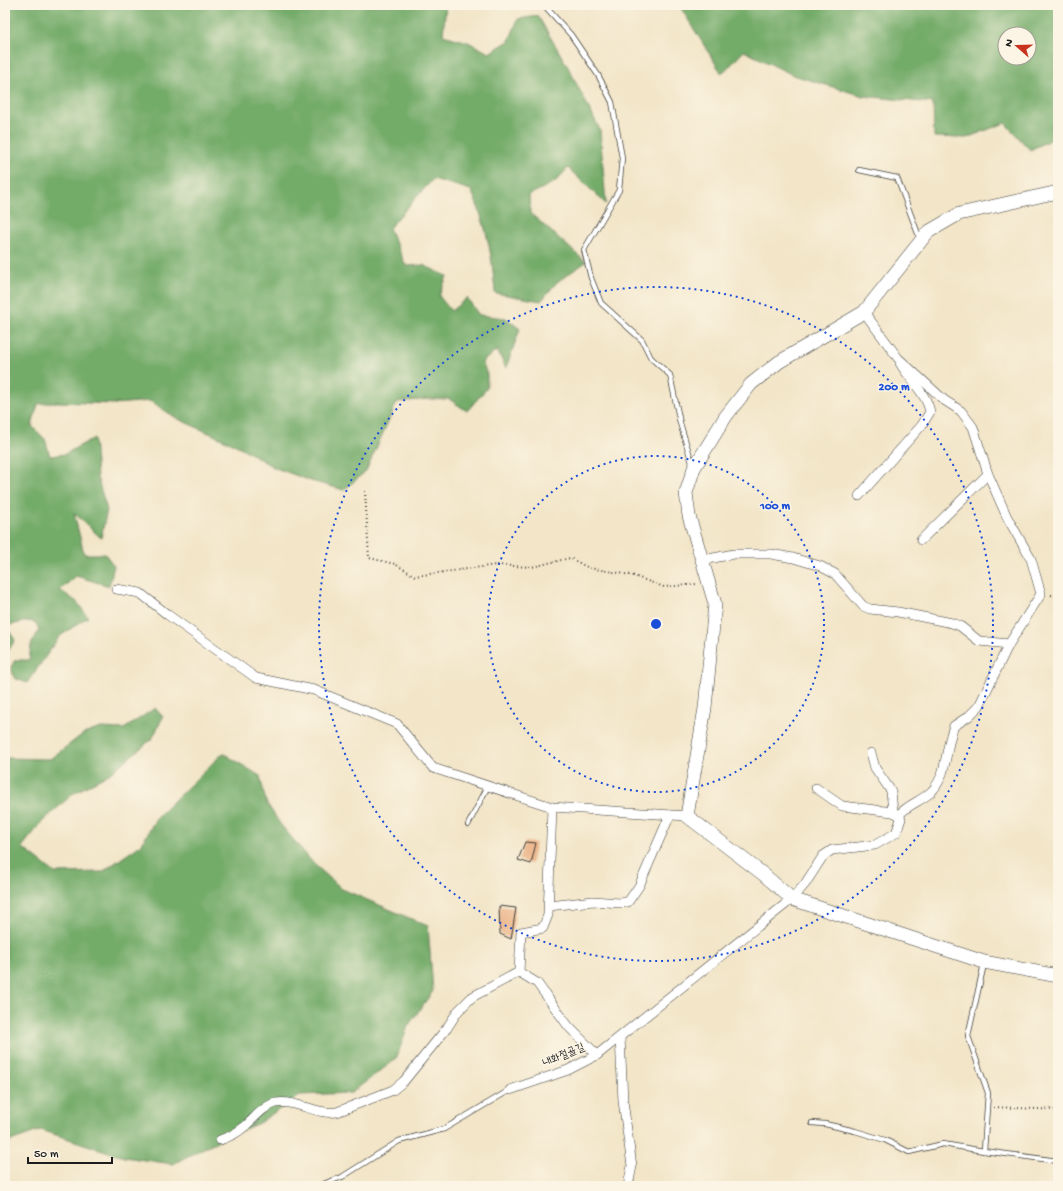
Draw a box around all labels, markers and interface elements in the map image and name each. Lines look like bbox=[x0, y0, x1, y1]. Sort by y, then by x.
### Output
north arrow bbox=[997, 26, 1037, 66]
text: N bbox=[1003, 38, 1016, 49]
text: 200 m bbox=[879, 381, 910, 395]
text: 100 m bbox=[759, 500, 790, 514]
centre of rings bbox=[649, 617, 663, 631]
street label: 내화절골길 bbox=[541, 1041, 587, 1070]
scale bar bbox=[28, 1139, 112, 1165]
text: 50 m bbox=[34, 1148, 59, 1162]

